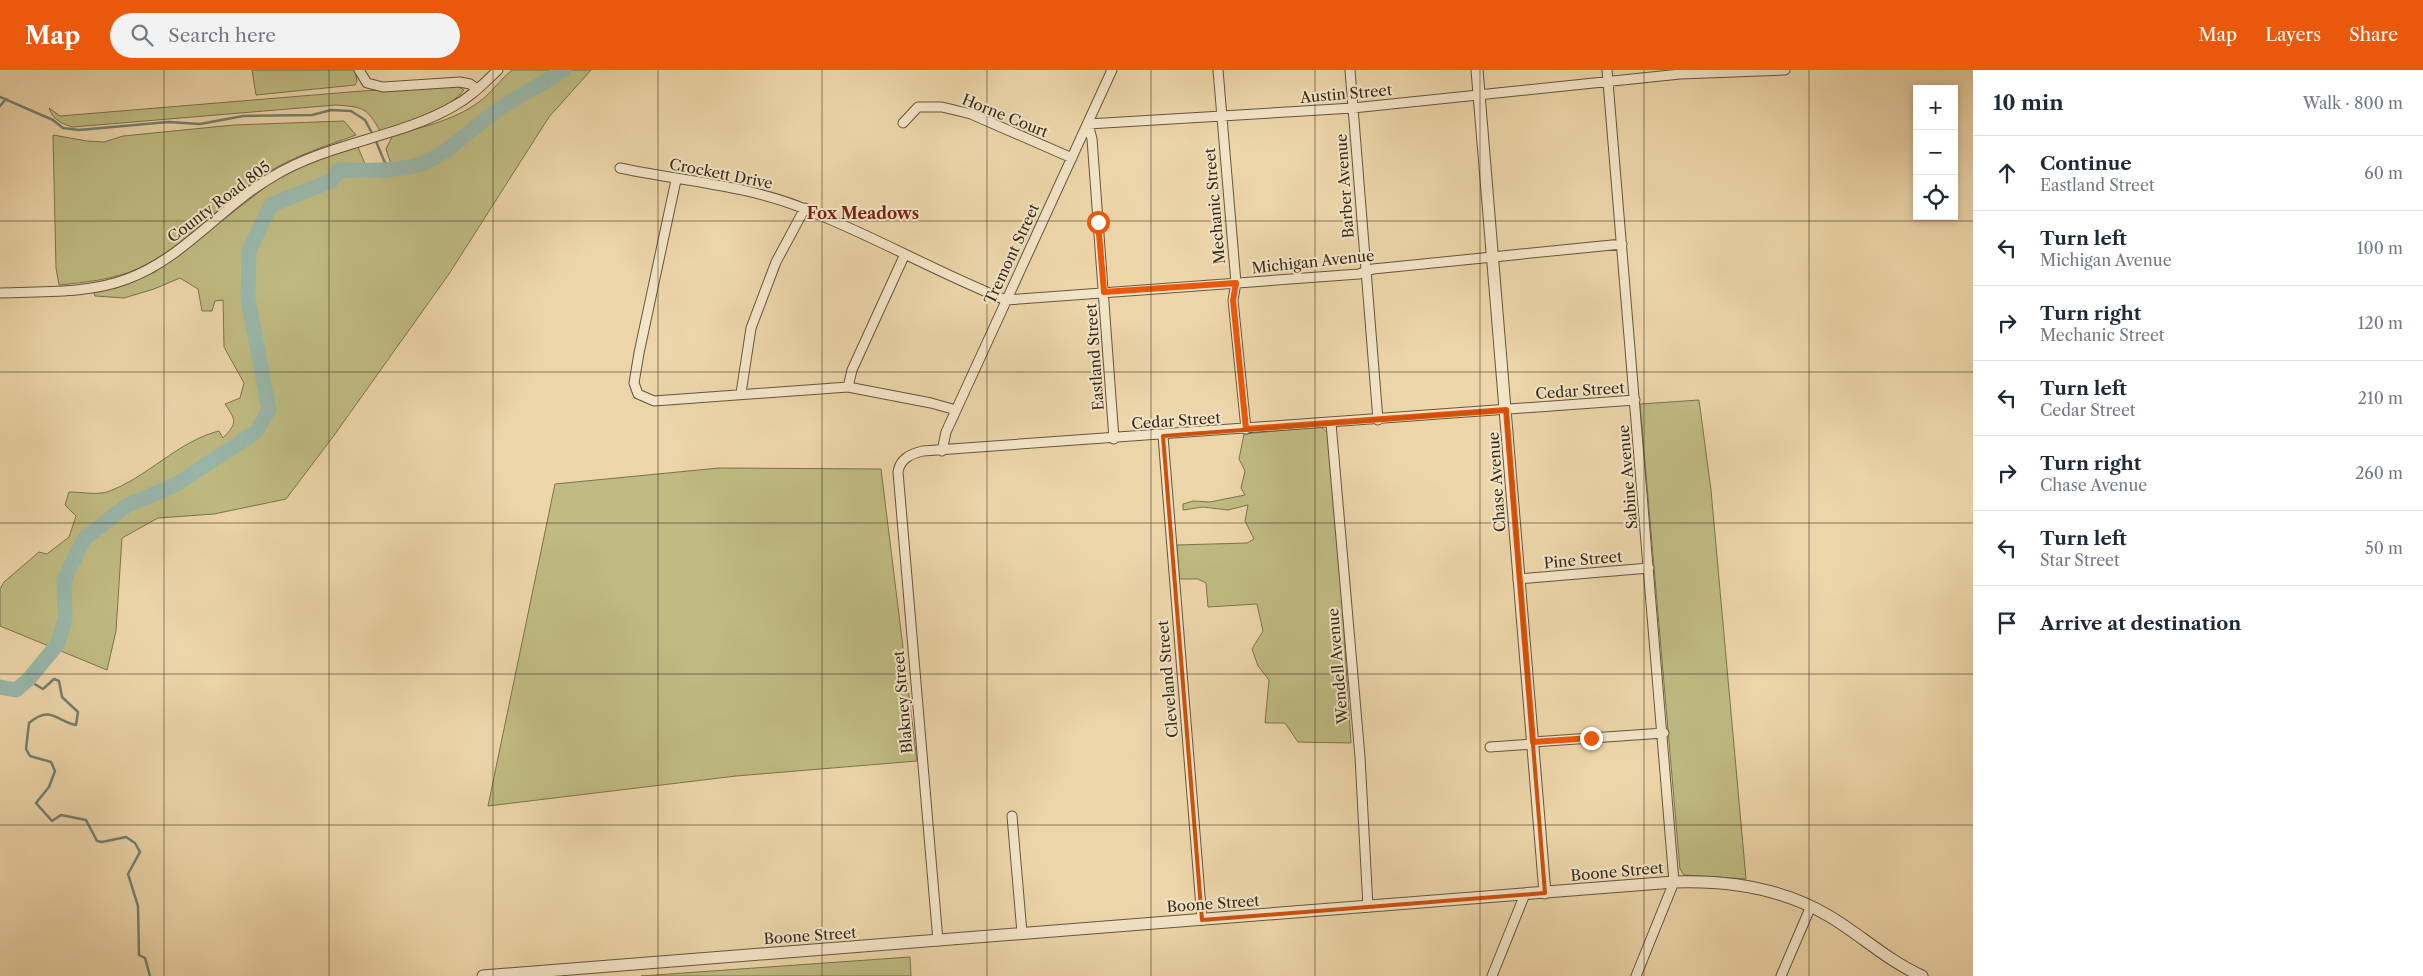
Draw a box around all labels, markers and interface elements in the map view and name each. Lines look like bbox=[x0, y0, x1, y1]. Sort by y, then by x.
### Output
search box bbox=[110, 13, 460, 58]
text: Map bbox=[25, 21, 80, 50]
icon: search bbox=[128, 21, 156, 49]
text: Search here bbox=[168, 24, 276, 47]
text: Map bbox=[2199, 24, 2237, 46]
text: Layers bbox=[2265, 24, 2321, 46]
text: Share bbox=[2349, 24, 2398, 46]
street label: Austin Street bbox=[1298, 80, 1393, 107]
map controls bbox=[1913, 85, 1958, 220]
button: + bbox=[1913, 85, 1958, 130]
street label: Horne Court bbox=[959, 90, 1052, 142]
text: 10 min bbox=[1993, 90, 2064, 115]
text: Walk · 800 m bbox=[2303, 93, 2403, 113]
button: − bbox=[1913, 130, 1958, 175]
street label: Barber Avenue bbox=[1331, 133, 1358, 239]
street label: Mechanic Street bbox=[1200, 146, 1229, 265]
text: Continue bbox=[2040, 152, 2132, 175]
street label: Crockett Drive bbox=[668, 154, 774, 193]
street label: County Road 805 bbox=[163, 157, 274, 247]
icon: ahead bbox=[1993, 159, 2021, 187]
text: 60 m bbox=[2364, 163, 2403, 183]
button: locate bbox=[1913, 175, 1958, 220]
text: Eastland Street bbox=[2040, 175, 2155, 195]
street label: Tremont Street bbox=[980, 200, 1044, 307]
district label: Fox Meadows bbox=[807, 203, 919, 223]
route start bbox=[1087, 211, 1110, 234]
text: Turn left bbox=[2040, 227, 2127, 250]
icon: left bbox=[1993, 234, 2021, 262]
text: 100 m bbox=[2357, 238, 2403, 258]
street label: Michigan Avenue bbox=[1251, 246, 1375, 277]
text: Michigan Avenue bbox=[2040, 250, 2172, 270]
street label: Eastland Street bbox=[1081, 302, 1108, 411]
text: Turn right bbox=[2040, 302, 2141, 325]
icon: right bbox=[1993, 309, 2021, 337]
text: 120 m bbox=[2358, 313, 2403, 333]
text: Mechanic Street bbox=[2040, 325, 2165, 345]
text: Turn left bbox=[2040, 377, 2127, 400]
street label: Cedar Street bbox=[1535, 378, 1626, 403]
icon: left bbox=[1993, 384, 2021, 412]
text: 210 m bbox=[2358, 388, 2403, 408]
text: Cedar Street bbox=[2040, 400, 2136, 420]
street label: Cedar Street bbox=[1131, 408, 1222, 433]
street label: Sabine Avenue bbox=[1613, 424, 1642, 530]
street label: Chase Avenue bbox=[1484, 431, 1509, 533]
text: Turn right bbox=[2040, 452, 2141, 475]
icon: right bbox=[1993, 459, 2021, 487]
text: 260 m bbox=[2355, 463, 2403, 483]
text: Chase Avenue bbox=[2040, 475, 2147, 495]
text: Turn left bbox=[2040, 527, 2127, 550]
icon: left bbox=[1993, 534, 2021, 562]
text: 50 m bbox=[2365, 538, 2403, 558]
street label: Pine Street bbox=[1543, 547, 1624, 572]
text: Star Street bbox=[2040, 550, 2120, 570]
street label: Wendell Avenue bbox=[1323, 607, 1352, 726]
icon: arrive bbox=[1993, 609, 2021, 637]
text: Arrive at destination bbox=[2040, 612, 2241, 635]
street label: Cleveland Street bbox=[1153, 619, 1182, 738]
street label: Blakney Street bbox=[888, 649, 916, 754]
route end bbox=[1580, 727, 1603, 750]
street label: Boone Street bbox=[1570, 858, 1665, 885]
street label: Boone Street bbox=[1166, 891, 1261, 916]
street label: Boone Street bbox=[763, 923, 858, 948]

